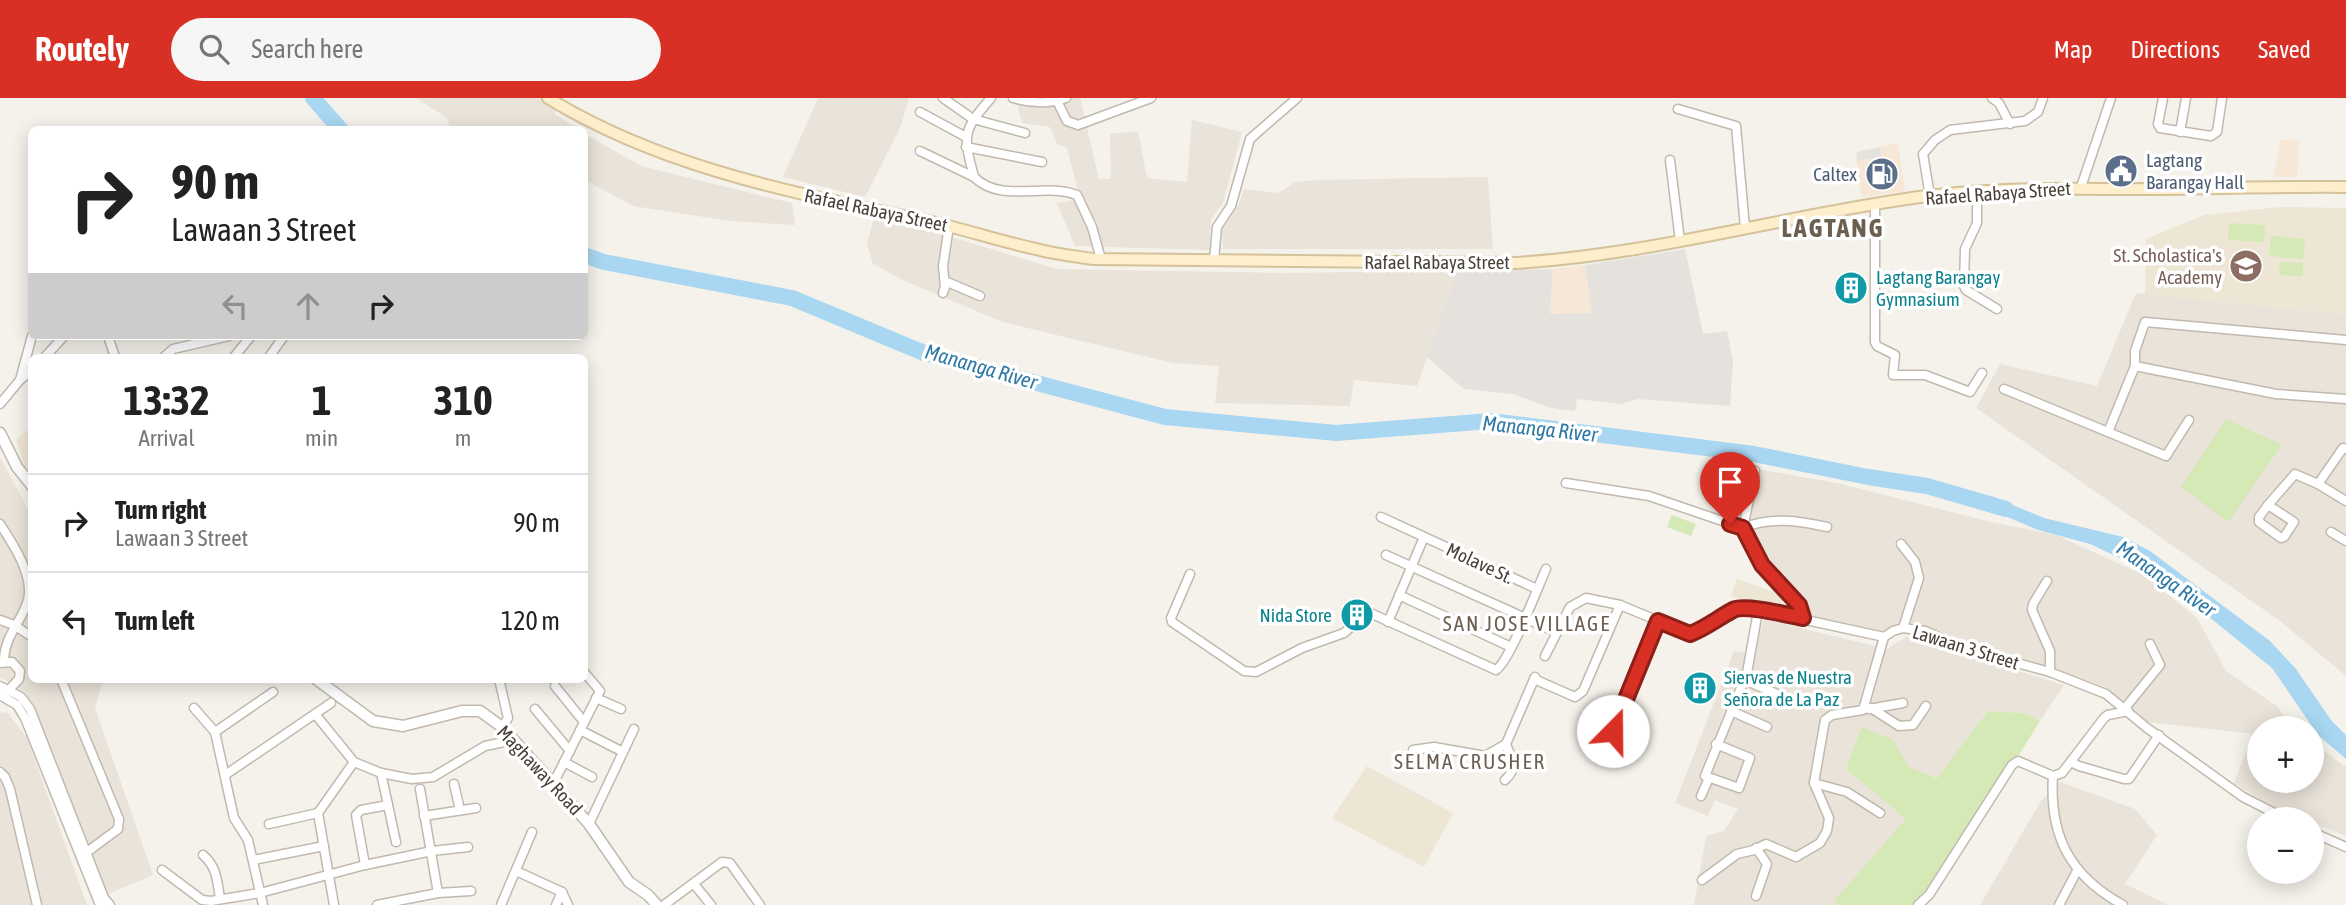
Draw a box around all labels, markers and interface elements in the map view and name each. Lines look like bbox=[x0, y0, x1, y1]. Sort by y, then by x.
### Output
search box bbox=[171, 18, 661, 81]
text: Routely bbox=[35, 30, 129, 68]
icon: search bbox=[195, 30, 233, 68]
text: Search here bbox=[251, 34, 363, 64]
text: Map bbox=[2054, 36, 2092, 63]
text: Directions bbox=[2130, 36, 2220, 63]
text: Saved bbox=[2258, 36, 2311, 63]
place label: Lagtang Barangay Hall bbox=[2146, 149, 2244, 193]
public building icon: Lagtang Barangay Hall bbox=[2102, 152, 2140, 190]
text: 90 m bbox=[171, 153, 259, 209]
icon: right bbox=[56, 154, 147, 245]
fuel station icon: Caltex bbox=[1863, 155, 1901, 193]
place label: Caltex bbox=[1813, 163, 1857, 185]
street label: Rafael Rabaya Street bbox=[1925, 177, 2071, 209]
street label: Rafael Rabaya Street bbox=[802, 184, 950, 236]
text: Lawaan 3 Street bbox=[171, 211, 356, 248]
district label: LAGTANG bbox=[1782, 213, 1884, 243]
place label: St. Scholastica's Academy bbox=[2113, 244, 2222, 288]
school or university icon: St. Scholastica's Academy bbox=[2227, 247, 2265, 285]
street label: Rafael Rabaya Street bbox=[1364, 251, 1510, 273]
place label: Lagtang Barangay Gymnasium bbox=[1876, 266, 2000, 310]
building icon: Lagtang Barangay Gymnasium bbox=[1832, 269, 1870, 307]
icon: left bbox=[216, 287, 254, 325]
icon: ahead bbox=[289, 287, 327, 325]
icon: right bbox=[362, 287, 400, 325]
water label: Mananga River bbox=[922, 339, 1041, 394]
text: 13:32 bbox=[123, 376, 210, 424]
text: 1 bbox=[312, 376, 331, 424]
text: 310 bbox=[433, 376, 493, 424]
water label: Mananga River bbox=[1481, 410, 1600, 446]
text: Arrival bbox=[138, 425, 195, 451]
text: min bbox=[305, 425, 338, 451]
text: m bbox=[455, 425, 471, 451]
pin bbox=[1700, 452, 1760, 524]
icon: arrive bbox=[1711, 463, 1749, 501]
text: Turn right bbox=[115, 495, 206, 525]
icon: right bbox=[56, 504, 94, 542]
text: 90 m bbox=[513, 508, 560, 538]
text: Lawaan 3 Street bbox=[115, 525, 248, 551]
water label: Mananga River bbox=[2112, 535, 2221, 622]
street label: Molave St. bbox=[1443, 538, 1517, 588]
building icon: Nida Store bbox=[1338, 596, 1376, 634]
icon: left bbox=[56, 602, 94, 640]
place label: Nida Store bbox=[1260, 604, 1332, 626]
text: Turn left bbox=[115, 606, 195, 636]
text: 120 m bbox=[501, 606, 560, 636]
district label: SAN JOSE VILLAGE bbox=[1443, 611, 1611, 635]
street label: Lawaan 3 Street bbox=[1910, 620, 2022, 674]
place label: Siervas de Nuestra Señora de La Paz bbox=[1724, 666, 1852, 710]
building icon: Siervas de Nuestra Señora de La Paz bbox=[1681, 669, 1719, 707]
position arrow bbox=[1576, 694, 1650, 768]
map controls bbox=[2247, 716, 2324, 884]
button: + bbox=[2247, 716, 2324, 793]
street label: Maghaway Road bbox=[493, 721, 587, 819]
district label: SELMA CRUSHER bbox=[1394, 749, 1546, 773]
button: − bbox=[2247, 807, 2324, 884]

